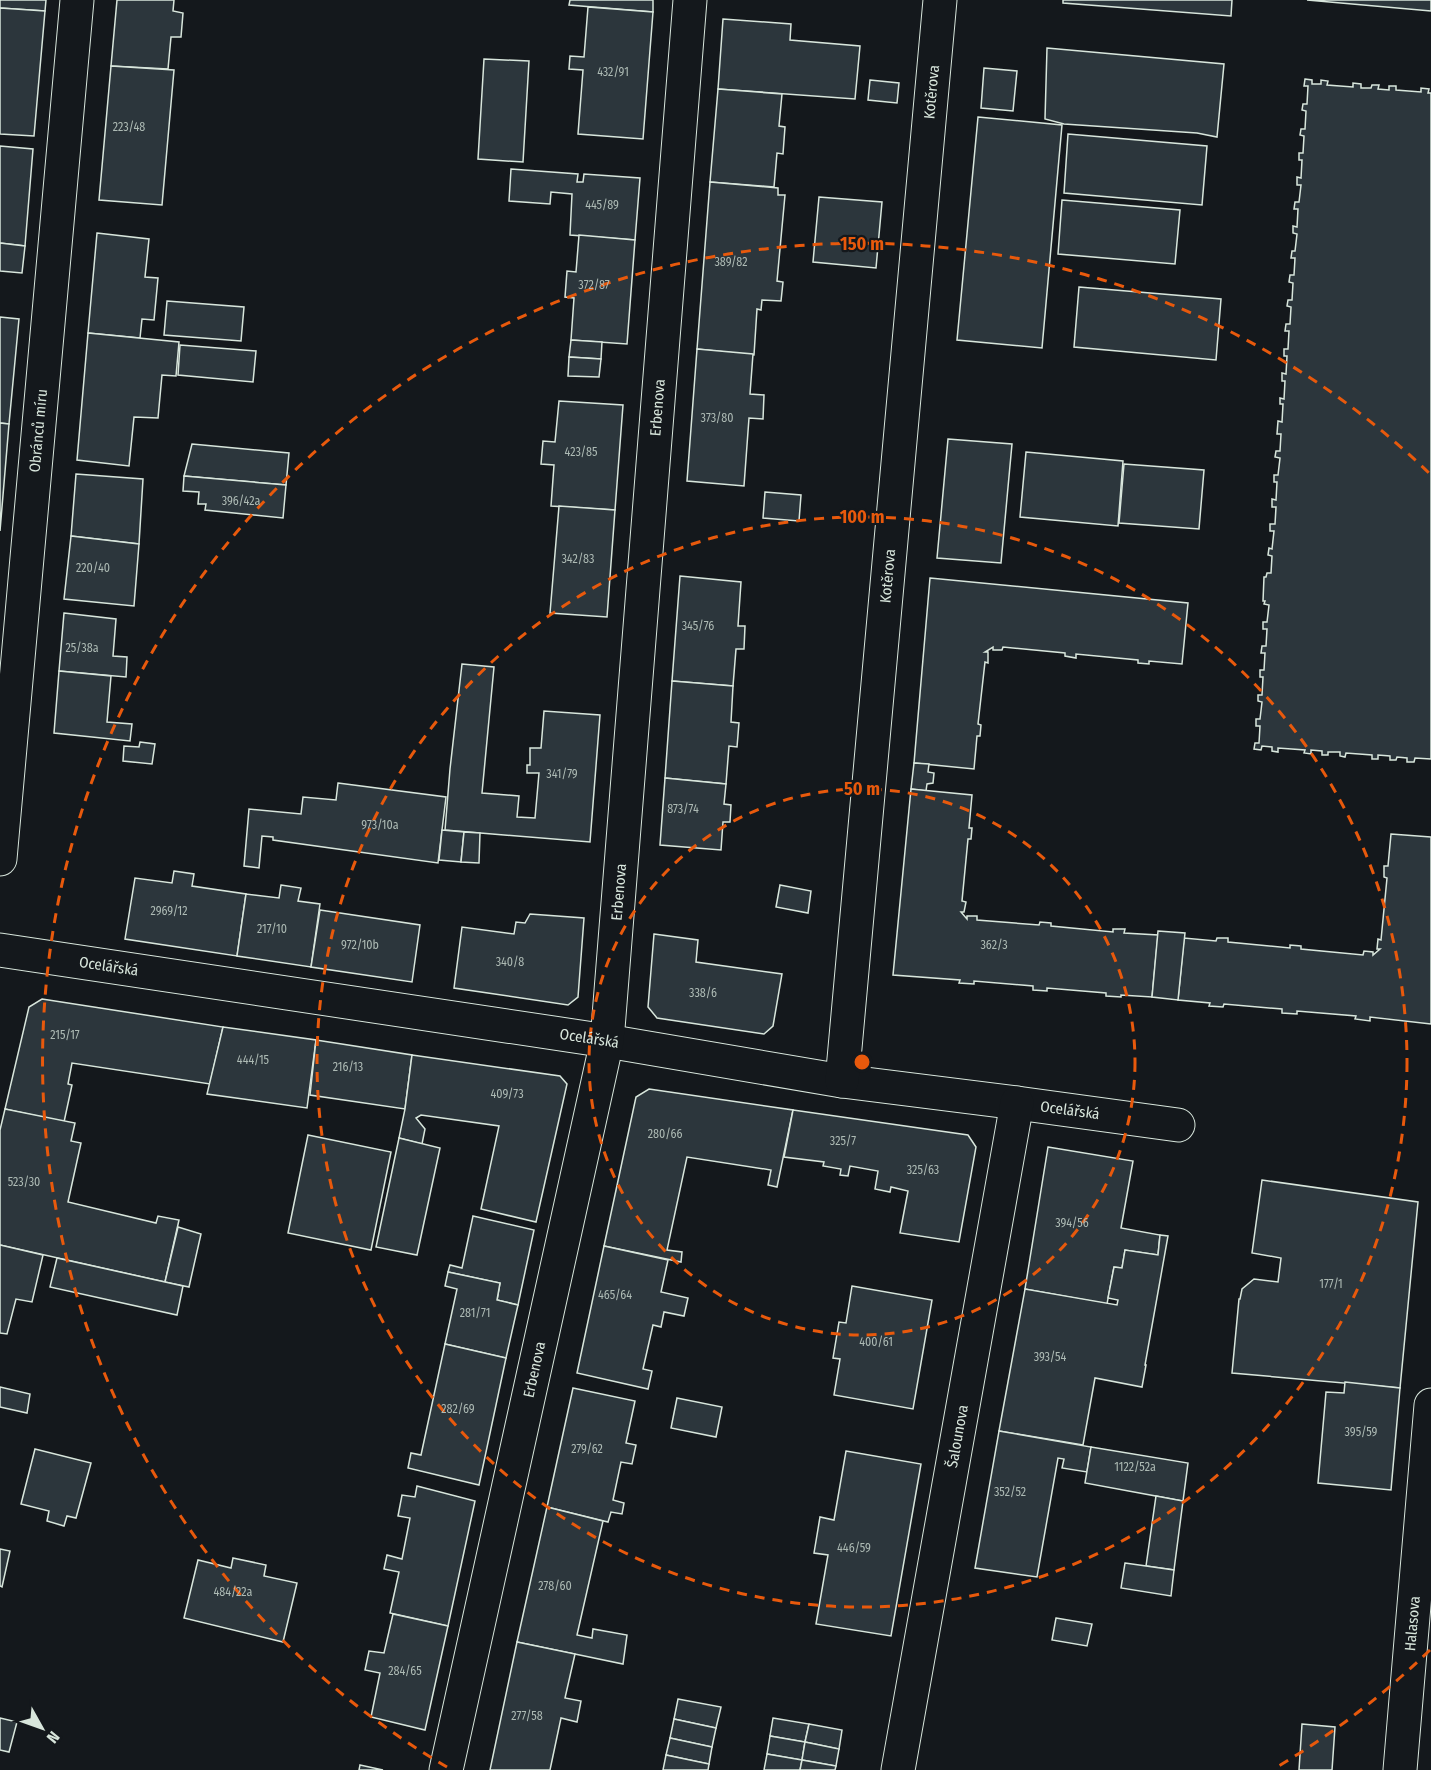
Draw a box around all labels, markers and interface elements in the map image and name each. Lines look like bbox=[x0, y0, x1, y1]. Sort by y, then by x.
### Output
street label: Kotěrova bbox=[920, 64, 943, 120]
house number: 432/91 bbox=[597, 65, 629, 79]
house number: 223/48 bbox=[113, 120, 145, 134]
house number: 445/89 bbox=[585, 198, 619, 212]
text: 150 m bbox=[840, 233, 884, 255]
house number: 389/82 bbox=[714, 255, 748, 269]
house number: 372/87 bbox=[578, 278, 610, 292]
street label: Erbenova bbox=[646, 378, 669, 437]
street label: Obránců míru bbox=[26, 388, 51, 473]
house number: 373/80 bbox=[701, 411, 733, 425]
house number: 423/85 bbox=[565, 445, 598, 459]
house number: 396/42a bbox=[222, 494, 260, 508]
text: 100 m bbox=[840, 506, 884, 528]
street label: Kotěrova bbox=[876, 548, 899, 604]
house number: 342/83 bbox=[561, 552, 595, 566]
house number: 220/40 bbox=[76, 561, 110, 575]
house number: 345/76 bbox=[682, 619, 714, 633]
house number: 25/38a bbox=[65, 641, 99, 655]
house number: 341/79 bbox=[546, 767, 578, 781]
text: 50 m bbox=[844, 778, 880, 800]
house number: 873/74 bbox=[667, 802, 699, 816]
house number: 973/10a bbox=[361, 818, 399, 832]
street label: Erbenova bbox=[608, 863, 630, 921]
house number: 2969/12 bbox=[150, 904, 188, 918]
house number: 217/10 bbox=[257, 922, 287, 936]
house number: 972/10b bbox=[341, 938, 379, 952]
house number: 362/3 bbox=[980, 938, 1008, 952]
street label: Ocelářská bbox=[78, 953, 140, 980]
house number: 340/8 bbox=[496, 955, 524, 969]
house number: 338/6 bbox=[689, 986, 717, 1000]
street label: Ocelářská bbox=[559, 1025, 620, 1052]
house number: 215/17 bbox=[50, 1028, 80, 1042]
centre of rings bbox=[852, 1052, 872, 1072]
house number: 444/15 bbox=[237, 1053, 270, 1067]
house number: 216/13 bbox=[333, 1060, 363, 1074]
house number: 409/73 bbox=[490, 1087, 524, 1101]
street label: Ocelářská bbox=[1039, 1097, 1101, 1123]
house number: 280/66 bbox=[648, 1127, 682, 1141]
house number: 325/7 bbox=[830, 1134, 856, 1148]
house number: 325/63 bbox=[907, 1163, 939, 1177]
house number: 523/30 bbox=[8, 1175, 40, 1189]
house number: 394/56 bbox=[1055, 1216, 1089, 1230]
house number: 177/1 bbox=[1319, 1277, 1343, 1291]
house number: 465/64 bbox=[598, 1288, 632, 1302]
house number: 281/71 bbox=[460, 1306, 490, 1320]
house number: 400/61 bbox=[859, 1335, 893, 1349]
street label: Erbenova bbox=[519, 1340, 549, 1399]
house number: 393/54 bbox=[1034, 1350, 1067, 1364]
house number: 282/69 bbox=[441, 1402, 475, 1416]
street label: Šalounova bbox=[943, 1403, 972, 1469]
house number: 395/59 bbox=[1345, 1425, 1378, 1439]
house number: 279/62 bbox=[571, 1442, 603, 1456]
house number: 1122/52a bbox=[1114, 1460, 1156, 1474]
house number: 352/52 bbox=[994, 1485, 1026, 1499]
house number: 446/59 bbox=[837, 1541, 871, 1555]
house number: 278/60 bbox=[538, 1579, 572, 1593]
house number: 484/22a bbox=[214, 1585, 253, 1599]
street label: Halasova bbox=[1401, 1595, 1424, 1652]
house number: 284/65 bbox=[388, 1664, 422, 1678]
north arrow bbox=[12, 1698, 72, 1758]
house number: 277/58 bbox=[511, 1709, 543, 1723]
text: N bbox=[43, 1728, 63, 1747]

